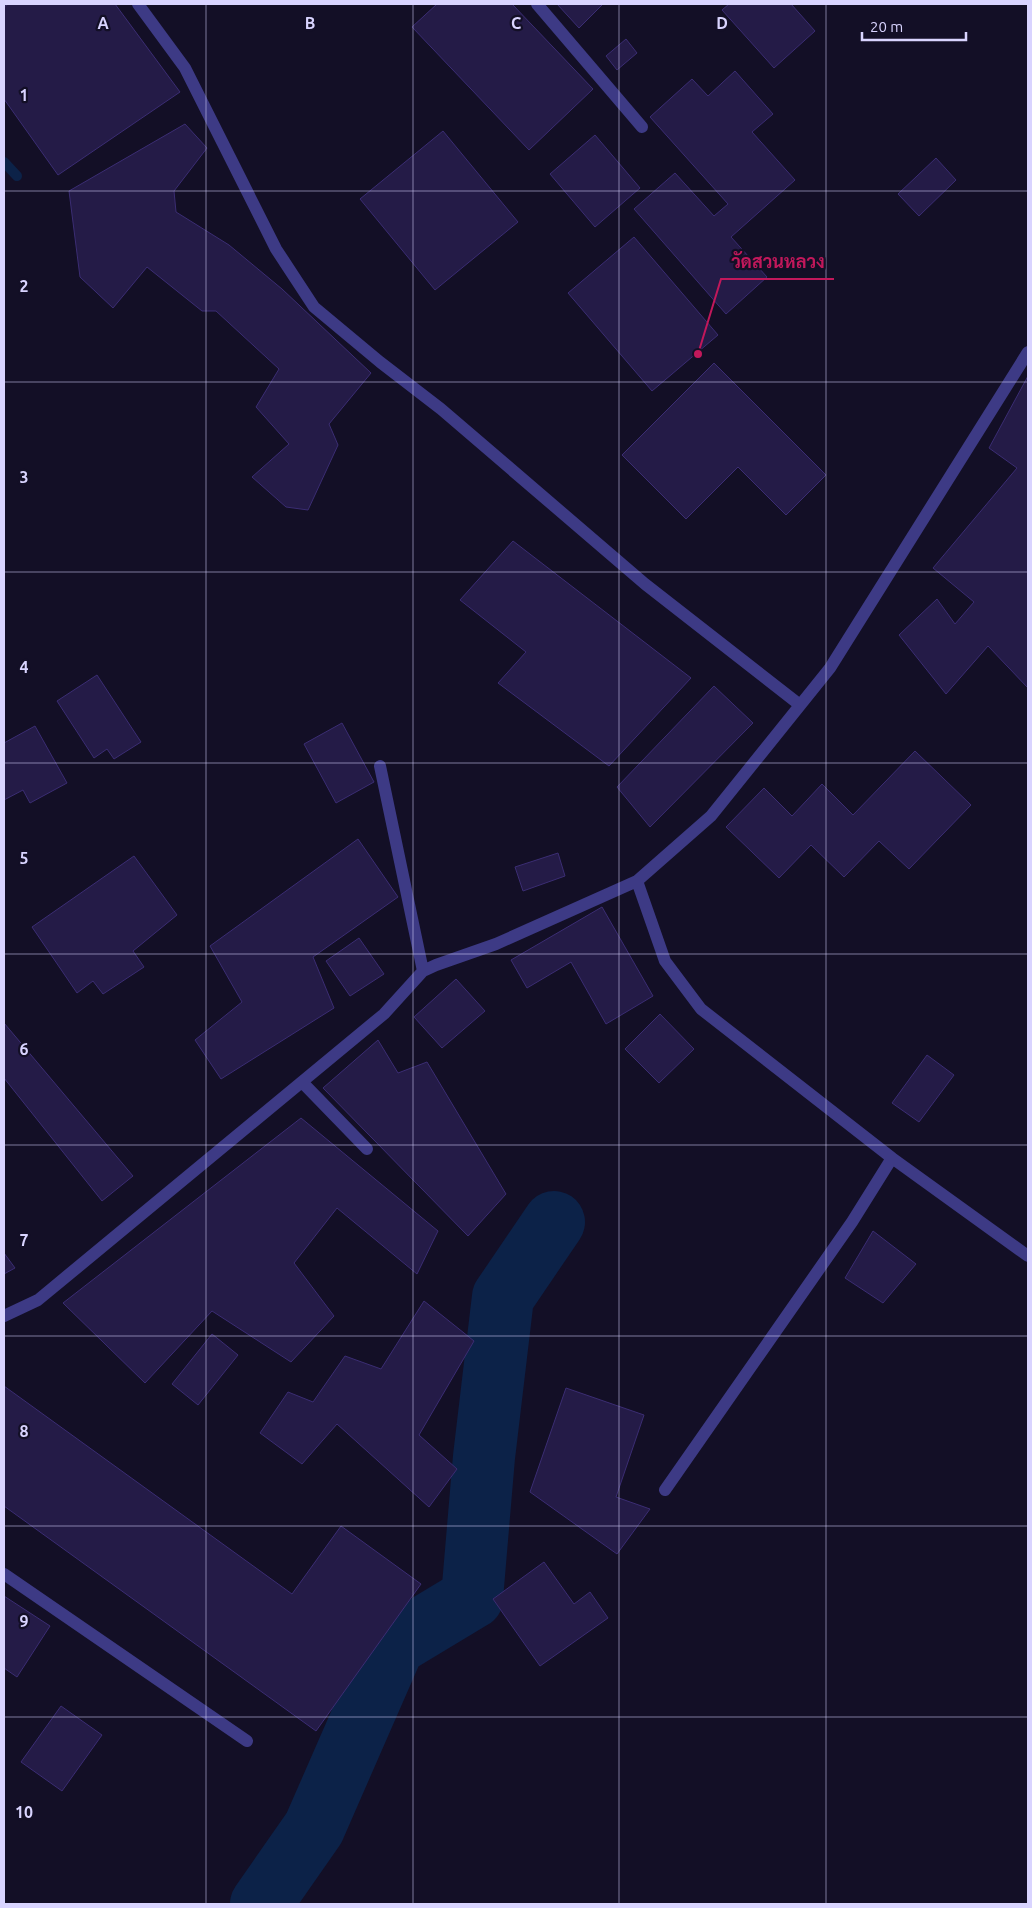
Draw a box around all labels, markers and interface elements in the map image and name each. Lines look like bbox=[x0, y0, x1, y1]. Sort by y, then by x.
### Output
scale bar bbox=[862, 10, 966, 42]
text: A bbox=[97, 14, 109, 32]
text: B bbox=[305, 14, 315, 32]
text: C bbox=[511, 14, 521, 32]
text: D bbox=[716, 14, 728, 32]
text: 20 m bbox=[870, 18, 903, 35]
text: 1 bbox=[19, 86, 29, 104]
callout: วัดสวนหลวง bbox=[721, 246, 834, 279]
text: วัดสวนหลวง bbox=[731, 251, 825, 271]
text: 2 bbox=[19, 277, 29, 295]
text: 3 bbox=[19, 468, 29, 486]
text: 4 bbox=[19, 658, 29, 676]
text: 5 bbox=[19, 849, 29, 867]
text: 6 bbox=[19, 1040, 29, 1058]
text: 7 bbox=[19, 1231, 29, 1249]
text: 8 bbox=[19, 1422, 29, 1440]
text: 9 bbox=[19, 1612, 29, 1630]
text: 10 bbox=[15, 1803, 33, 1821]

